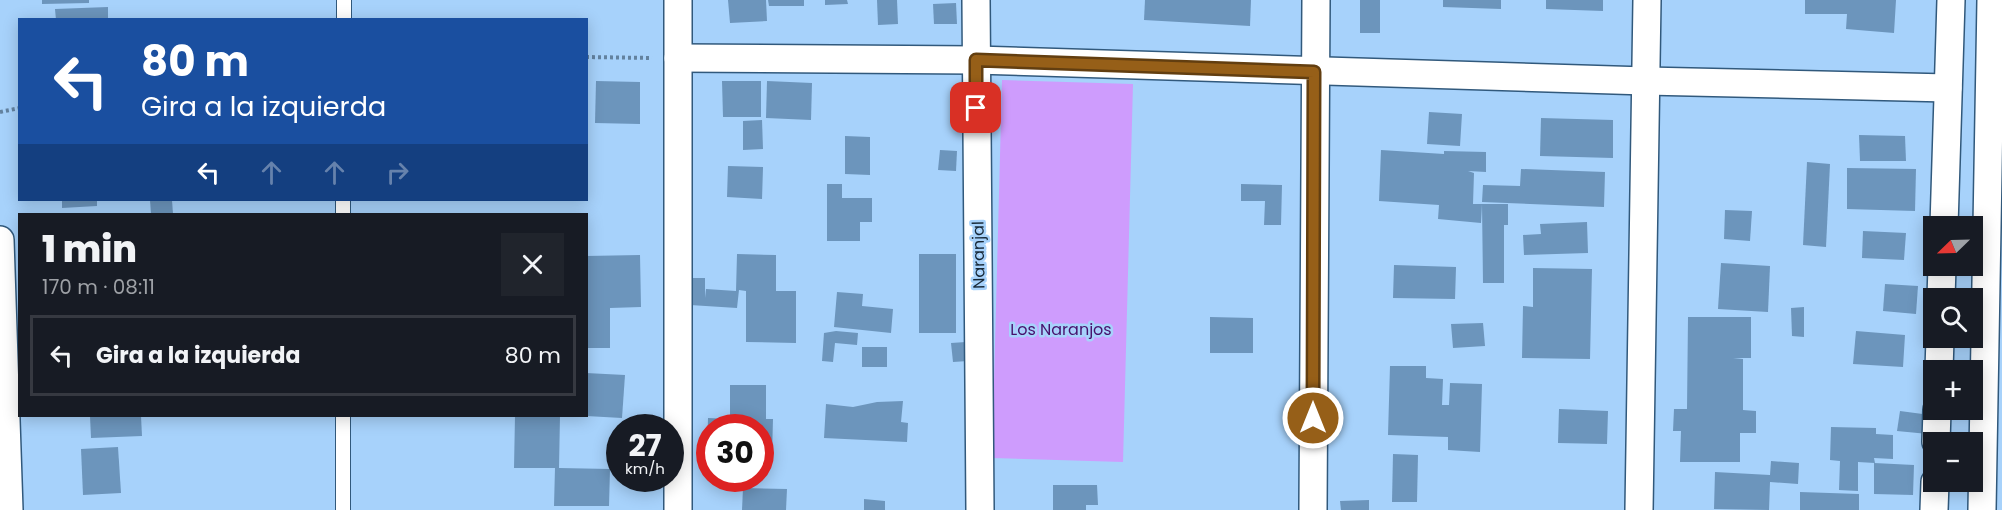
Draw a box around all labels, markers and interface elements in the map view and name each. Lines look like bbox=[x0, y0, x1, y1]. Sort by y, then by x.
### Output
text: 80 m bbox=[141, 32, 249, 91]
icon: left bbox=[42, 42, 120, 120]
pin bbox=[950, 82, 1001, 133]
text: Gira a la izquierda bbox=[141, 88, 386, 125]
icon: arrive bbox=[959, 91, 992, 124]
icon: left bbox=[192, 156, 225, 189]
icon: ahead bbox=[255, 156, 288, 189]
icon: ahead bbox=[318, 156, 351, 189]
icon: right bbox=[381, 156, 414, 189]
north arrow bbox=[1923, 216, 1983, 276]
map controls bbox=[1923, 216, 1983, 492]
street label: Naranjal bbox=[966, 221, 991, 289]
text: 1 min bbox=[42, 224, 137, 275]
button: close bbox=[501, 233, 564, 296]
text: 170 m · 08:11 bbox=[42, 273, 155, 301]
button: search bbox=[1923, 288, 1983, 348]
park label: Los Naranjos bbox=[1010, 318, 1112, 341]
icon: left bbox=[45, 339, 78, 372]
text: Gira a la izquierda bbox=[96, 340, 300, 371]
text: 80 m bbox=[505, 340, 561, 371]
button: + bbox=[1923, 360, 1983, 420]
position arrow bbox=[1281, 386, 1345, 450]
speed limit sign: 30 bbox=[696, 414, 774, 492]
text: 27 bbox=[628, 424, 662, 467]
button: − bbox=[1923, 432, 1983, 492]
text: km/h bbox=[625, 458, 665, 479]

